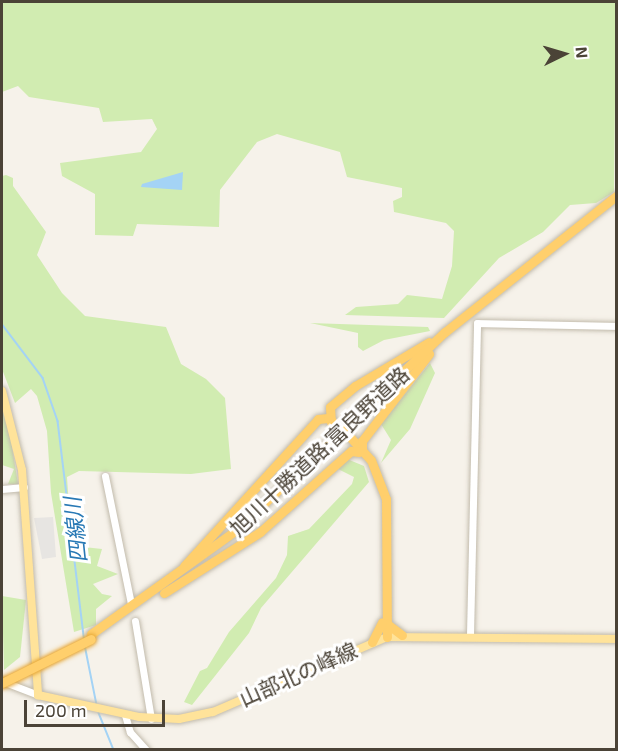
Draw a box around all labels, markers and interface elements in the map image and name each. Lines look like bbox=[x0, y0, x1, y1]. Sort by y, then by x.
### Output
north arrow bbox=[534, 24, 594, 84]
text: N bbox=[572, 46, 592, 59]
street label: 旭川十勝道路;富良野道路 bbox=[224, 361, 414, 541]
water label: 四線川 bbox=[58, 496, 92, 564]
street label: 山部北の峰線 bbox=[235, 637, 361, 711]
scale bar bbox=[27, 688, 168, 726]
text: 200 m bbox=[35, 699, 87, 721]

